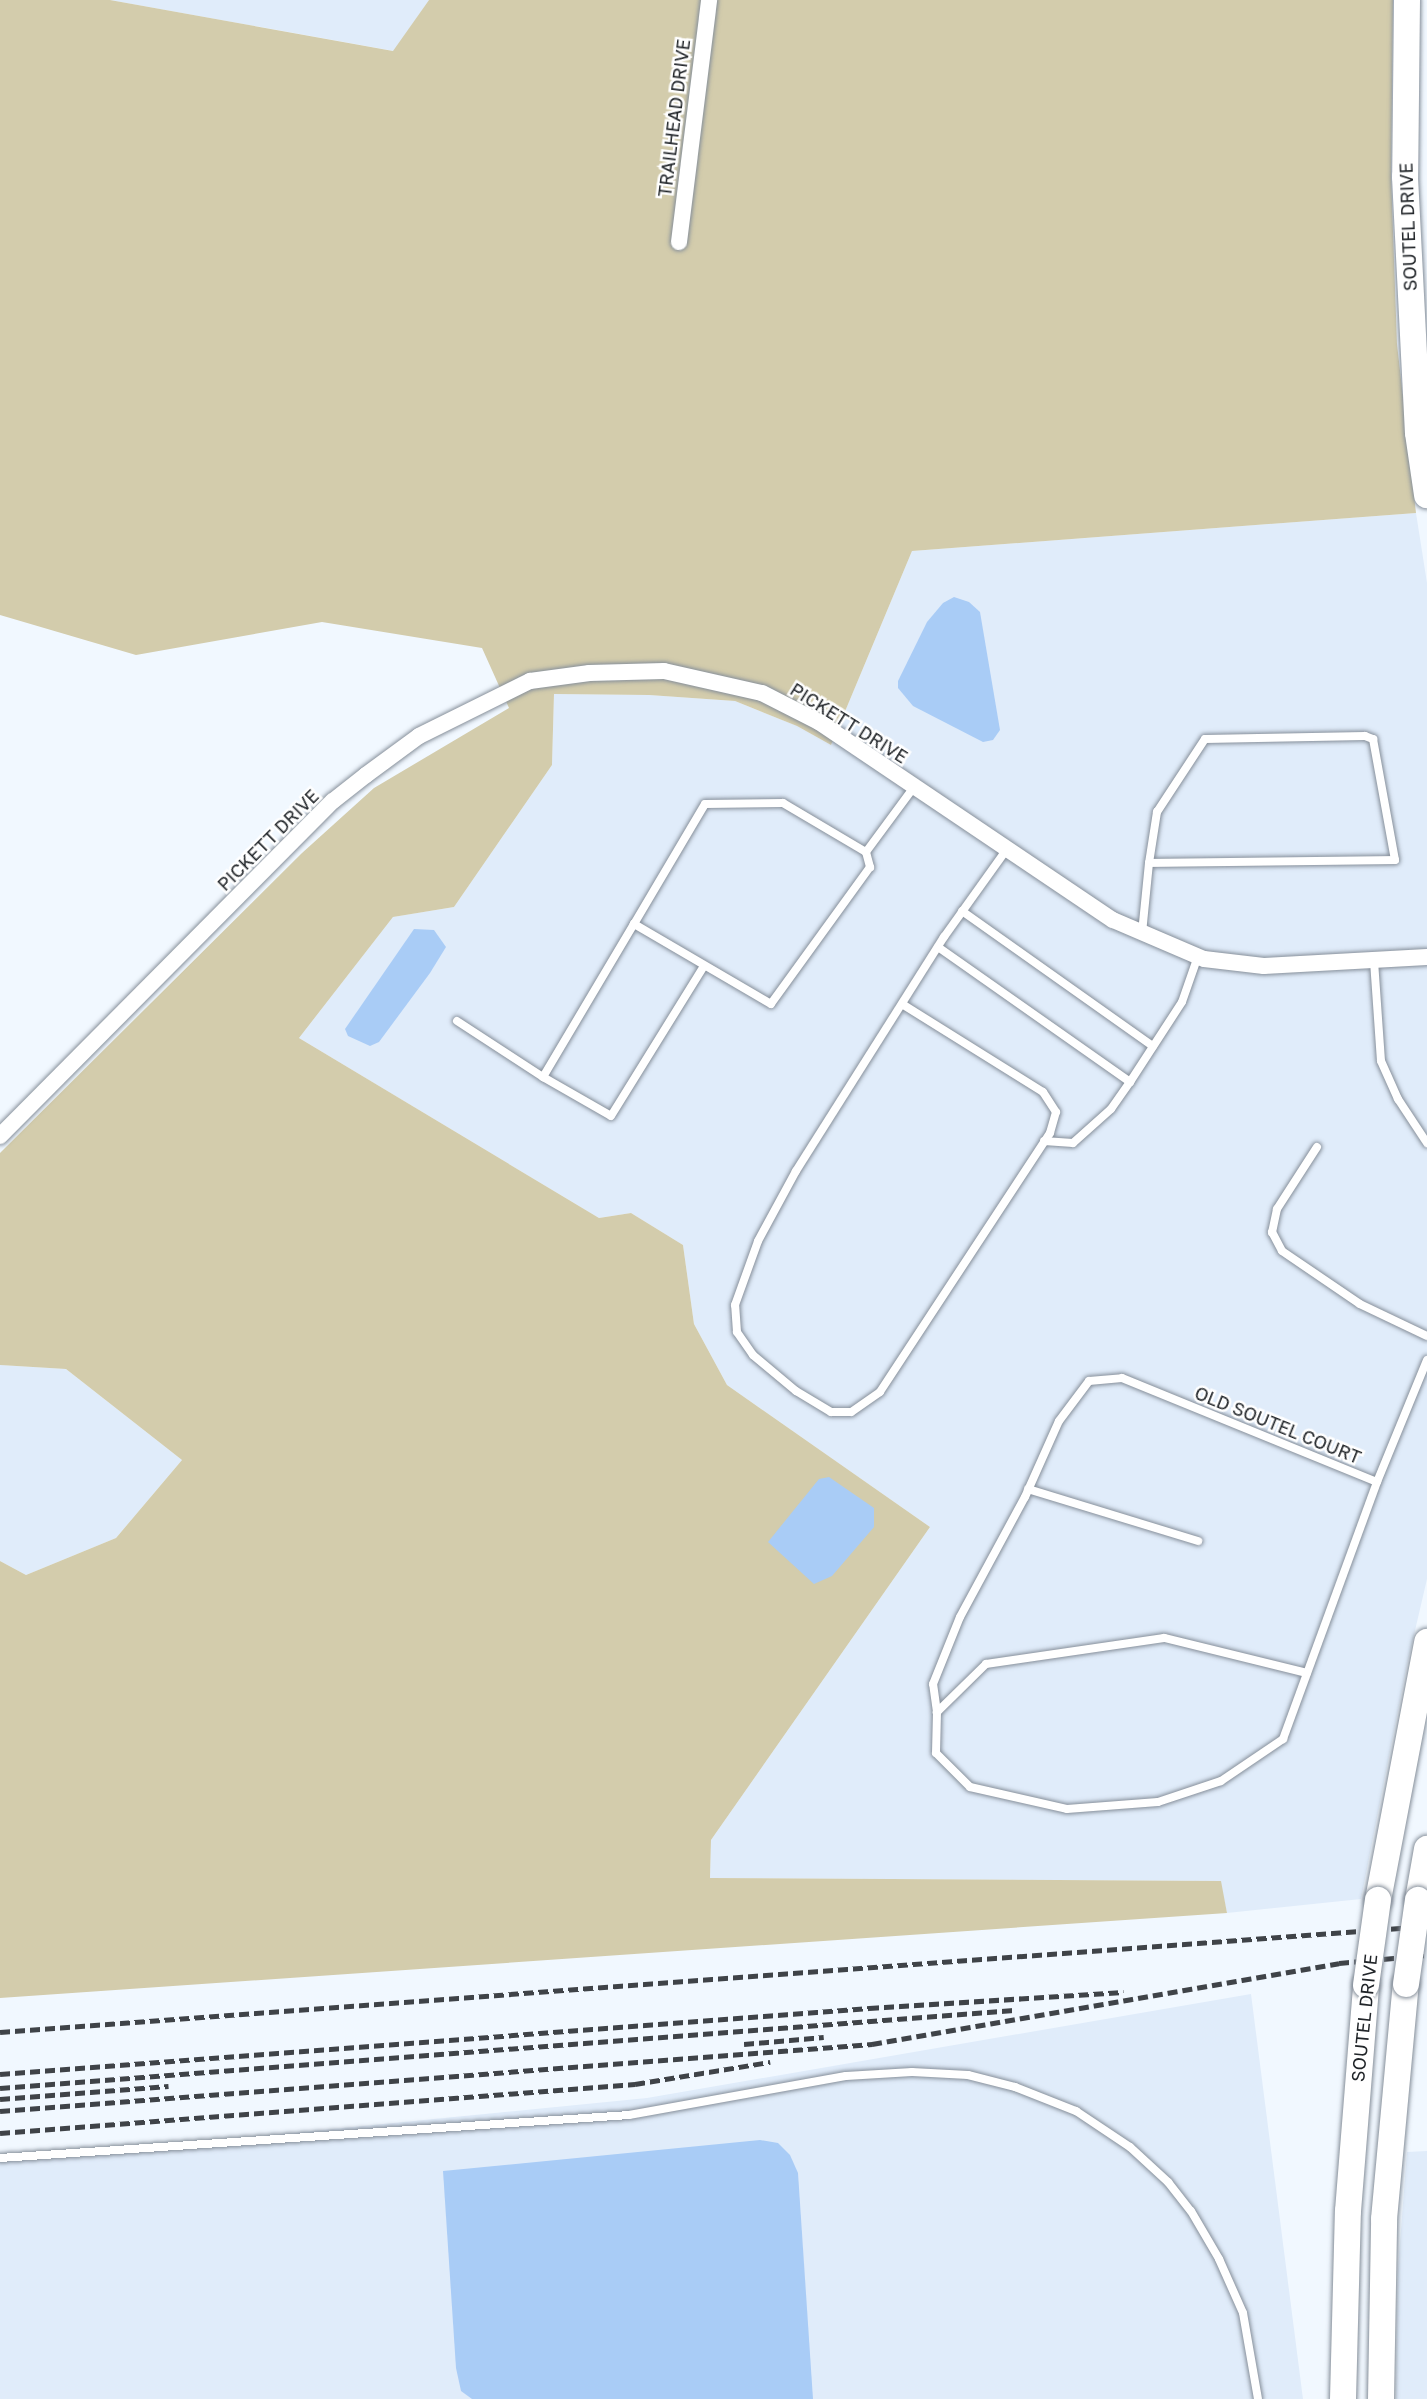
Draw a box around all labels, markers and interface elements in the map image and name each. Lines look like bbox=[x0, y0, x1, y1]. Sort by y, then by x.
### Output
street label: TRAILHEAD DRIVE bbox=[654, 38, 694, 198]
street label: SOUTEL DRIVE bbox=[1395, 162, 1421, 292]
street label: PICKETT DRIVE bbox=[786, 678, 912, 768]
street label: PICKETT DRIVE bbox=[213, 785, 323, 895]
street label: OLD SOUTEL COURT bbox=[1192, 1382, 1364, 1468]
street label: SOUTEL DRIVE bbox=[1347, 1953, 1381, 2083]

